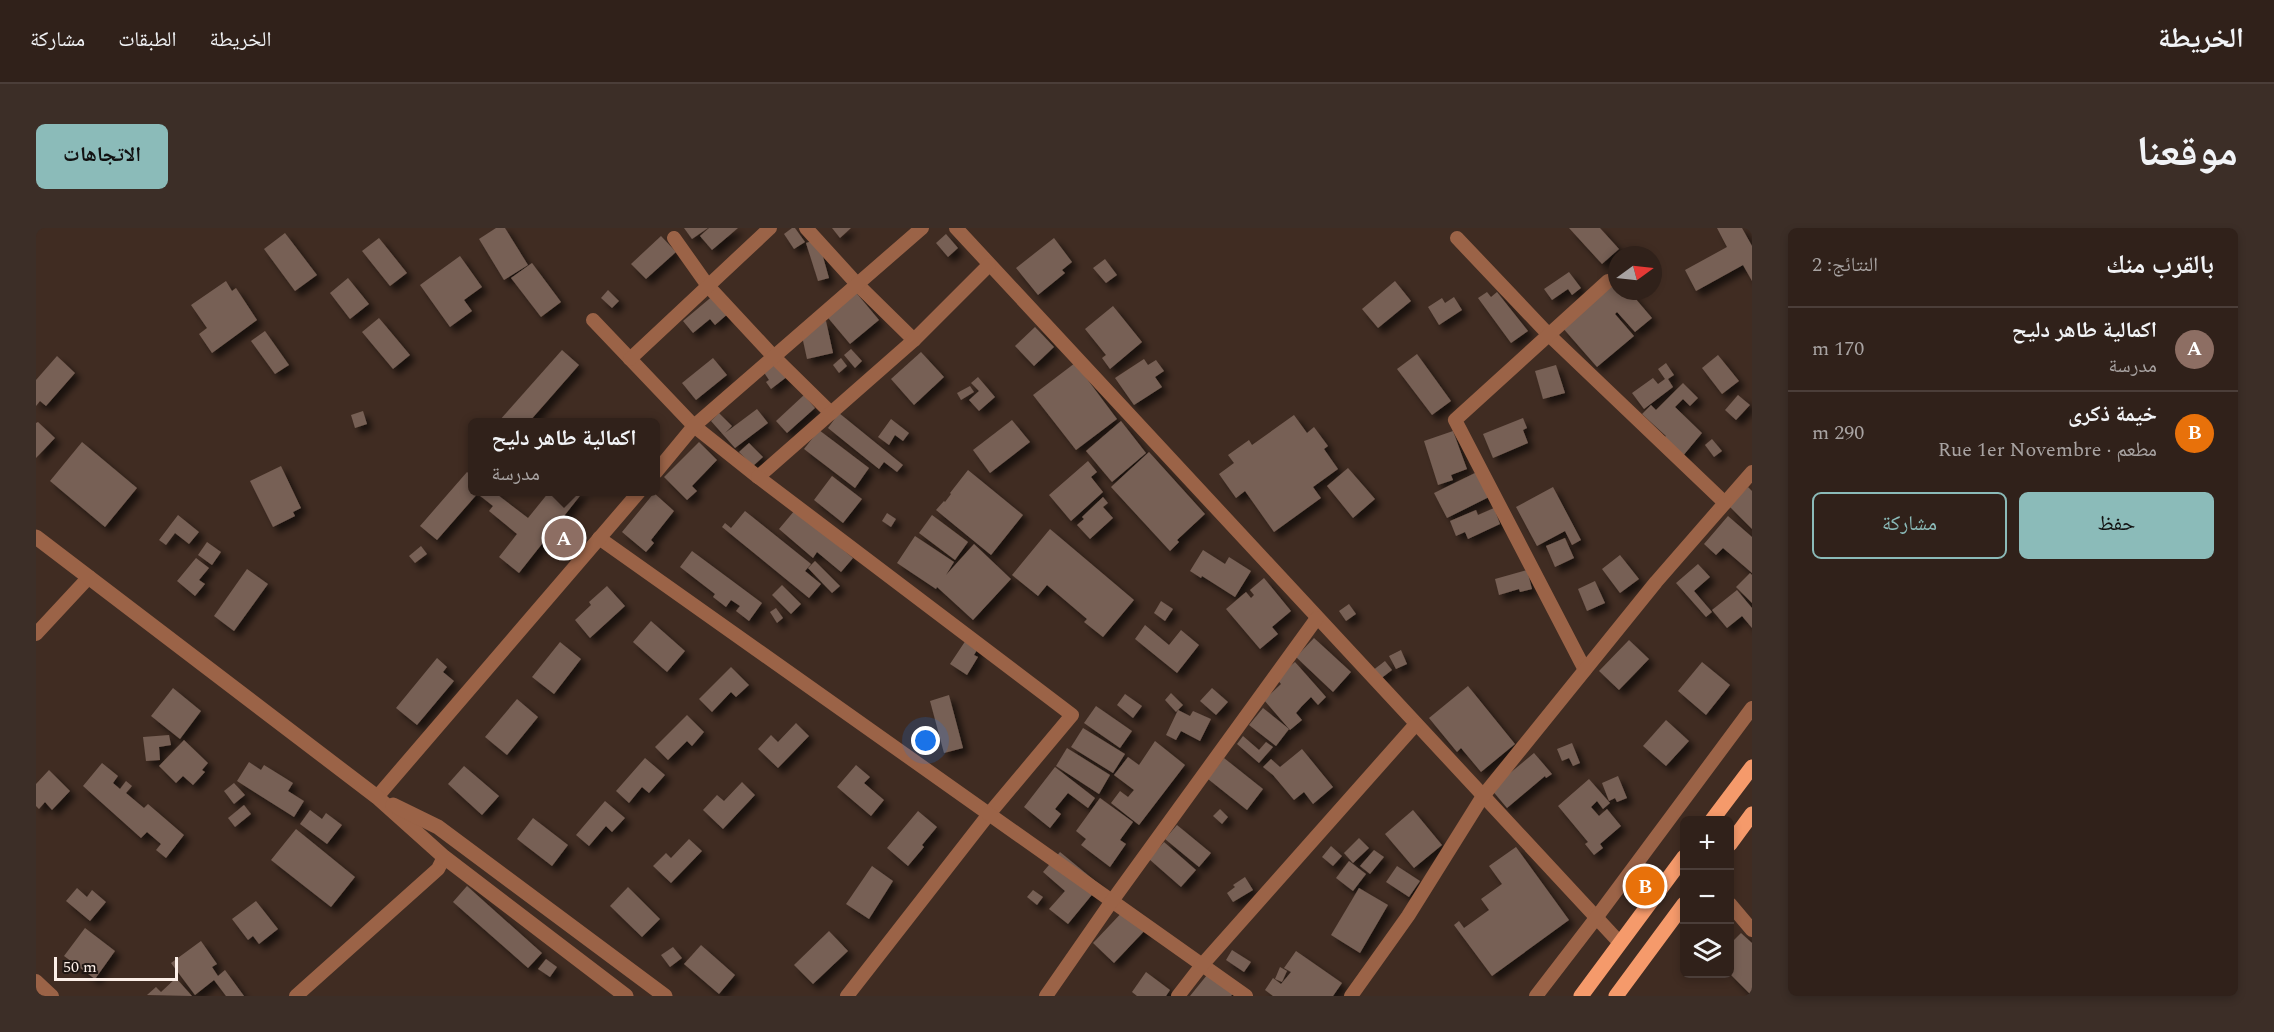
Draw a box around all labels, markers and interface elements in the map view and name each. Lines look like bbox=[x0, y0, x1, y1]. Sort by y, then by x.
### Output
text: الخريطة bbox=[2158, 17, 2244, 60]
text: مشاركة bbox=[30, 24, 85, 56]
text: الطبقات bbox=[118, 24, 177, 56]
text: الخريطة bbox=[210, 24, 271, 56]
text: موقعنا bbox=[2137, 121, 2238, 184]
button: الاتجاهات bbox=[36, 124, 168, 189]
text: بالقرب منك bbox=[2106, 245, 2214, 285]
north arrow bbox=[1608, 246, 1662, 300]
text: النتائج: 2 bbox=[1812, 250, 1878, 280]
text: اكمالية طاهر دليح bbox=[2012, 314, 2157, 347]
text: 170 m bbox=[1812, 334, 1864, 364]
text: A bbox=[2187, 334, 2202, 364]
text: مدرسة bbox=[2108, 351, 2157, 381]
text: خيمة ذكرى bbox=[2068, 398, 2157, 431]
popup bbox=[468, 418, 660, 496]
text: 290 m bbox=[1812, 418, 1864, 448]
text: B bbox=[2187, 418, 2202, 448]
text: اكمالية طاهر دليح bbox=[491, 422, 637, 455]
text: مطعم · Rue 1er Novembre bbox=[1938, 435, 2157, 465]
text: مدرسة bbox=[491, 459, 540, 489]
button: مشاركة bbox=[1812, 492, 2007, 559]
button: حفظ bbox=[2019, 492, 2214, 559]
pin: A bbox=[544, 516, 584, 560]
your location bbox=[911, 726, 940, 755]
map controls bbox=[1680, 816, 1734, 978]
button: + bbox=[1680, 816, 1734, 870]
pin: B bbox=[1626, 864, 1664, 908]
button: − bbox=[1680, 870, 1734, 924]
button: layers bbox=[1680, 924, 1734, 978]
scale bar bbox=[54, 954, 178, 982]
text: 50 m bbox=[63, 955, 97, 979]

